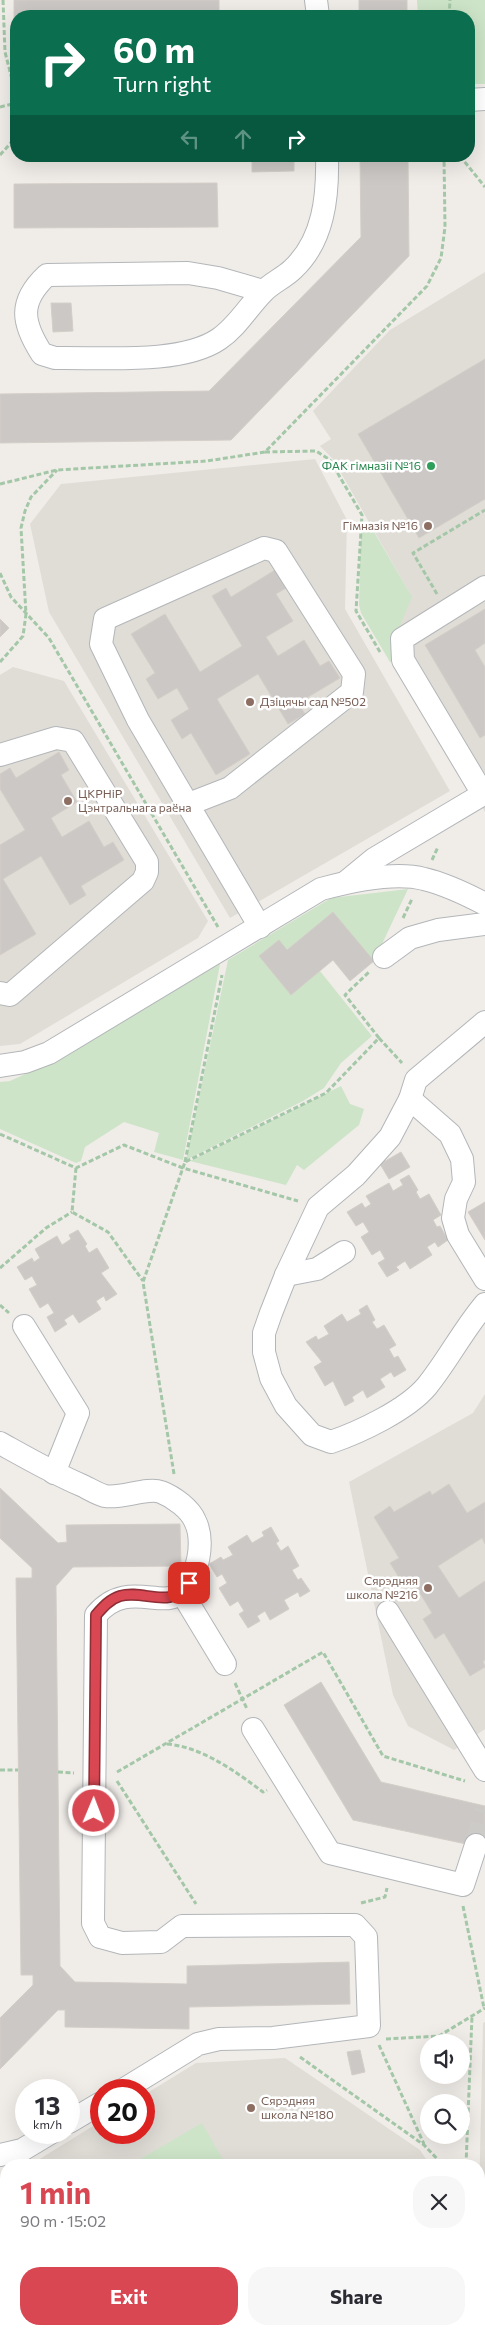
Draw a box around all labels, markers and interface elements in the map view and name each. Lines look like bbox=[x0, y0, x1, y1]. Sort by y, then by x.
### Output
text: 60 m bbox=[113, 27, 195, 70]
icon: right bbox=[30, 30, 95, 95]
text: Turn right bbox=[113, 70, 211, 97]
icon: left bbox=[176, 125, 204, 153]
icon: ahead bbox=[229, 125, 257, 153]
icon: right bbox=[282, 125, 310, 153]
place label: ФАК гімназіі №16 bbox=[322, 458, 421, 472]
marker: ФАК гімназіі №16 bbox=[425, 460, 437, 472]
place label: Гімназія №16 bbox=[343, 518, 418, 532]
marker: Гімназія №16 bbox=[422, 520, 434, 532]
place label: Дзіцячы сад №502 bbox=[260, 694, 366, 708]
marker: Дзіцячы сад №502 bbox=[244, 696, 256, 708]
place label: ЦКРНіР Цэнтральнага раёна bbox=[78, 786, 191, 814]
marker: ЦКРНіР Цэнтральнага раёна bbox=[62, 795, 74, 807]
pin bbox=[168, 1562, 210, 1604]
icon: arrive bbox=[175, 1569, 203, 1597]
place label: Сярэдняя школа №216 bbox=[346, 1573, 418, 1601]
marker: Сярэдняя школа №216 bbox=[422, 1582, 434, 1594]
position arrow bbox=[67, 1784, 119, 1836]
map controls bbox=[420, 2034, 470, 2144]
button: sound bbox=[420, 2034, 470, 2084]
speed limit sign: 20 bbox=[90, 2079, 155, 2144]
text: 13 bbox=[35, 2090, 60, 2120]
place label: Сярэдняя школа №180 bbox=[261, 2093, 334, 2121]
button: search bbox=[420, 2094, 470, 2144]
marker: Сярэдняя школа №180 bbox=[245, 2102, 257, 2114]
text: km/h bbox=[33, 2117, 62, 2131]
text: 1 min bbox=[20, 2173, 91, 2210]
button: close bbox=[413, 2176, 465, 2228]
text: 90 m · 15:02 bbox=[20, 2211, 106, 2230]
button: Exit bbox=[20, 2267, 238, 2325]
button: Share bbox=[248, 2267, 465, 2325]

